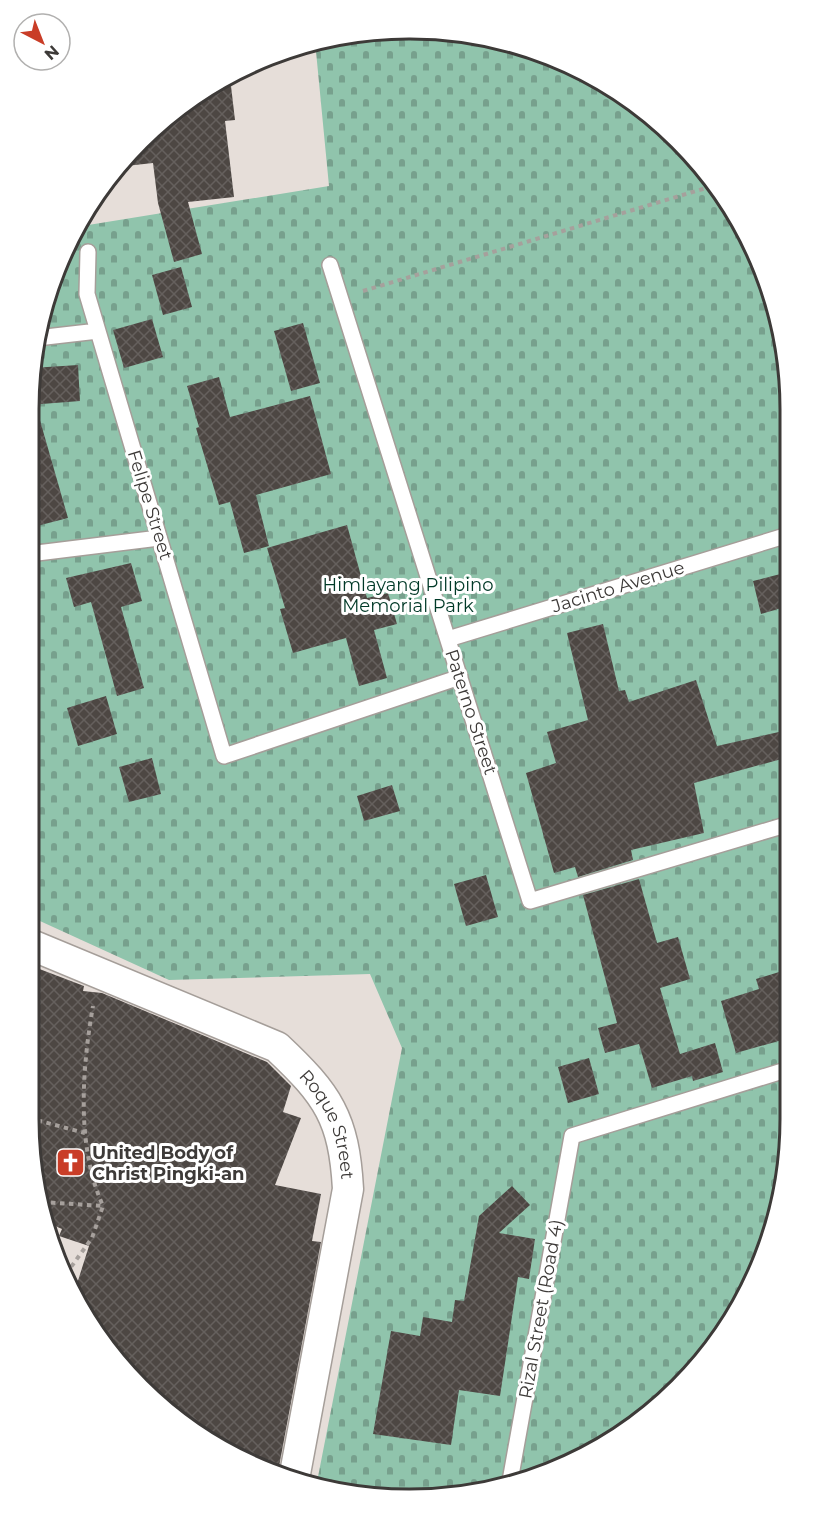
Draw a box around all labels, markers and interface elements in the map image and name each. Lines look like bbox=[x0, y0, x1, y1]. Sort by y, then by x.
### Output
north arrow bbox=[12, 12, 72, 72]
text: N bbox=[41, 41, 63, 64]
street label: Felipe Street bbox=[123, 447, 177, 563]
street label: Jacinto Avenue bbox=[548, 556, 687, 618]
park label: Himlayang Pilipino Memorial Park bbox=[323, 574, 493, 617]
street label: Paterno Street bbox=[440, 646, 502, 778]
street label: Roque Street bbox=[295, 1065, 358, 1180]
place label: United Body of Christ Pingki-an bbox=[92, 1142, 244, 1185]
church icon: United Body of Christ Pingki-an bbox=[55, 1147, 87, 1179]
street label: Rizal Street (Road 4) bbox=[514, 1218, 568, 1400]

